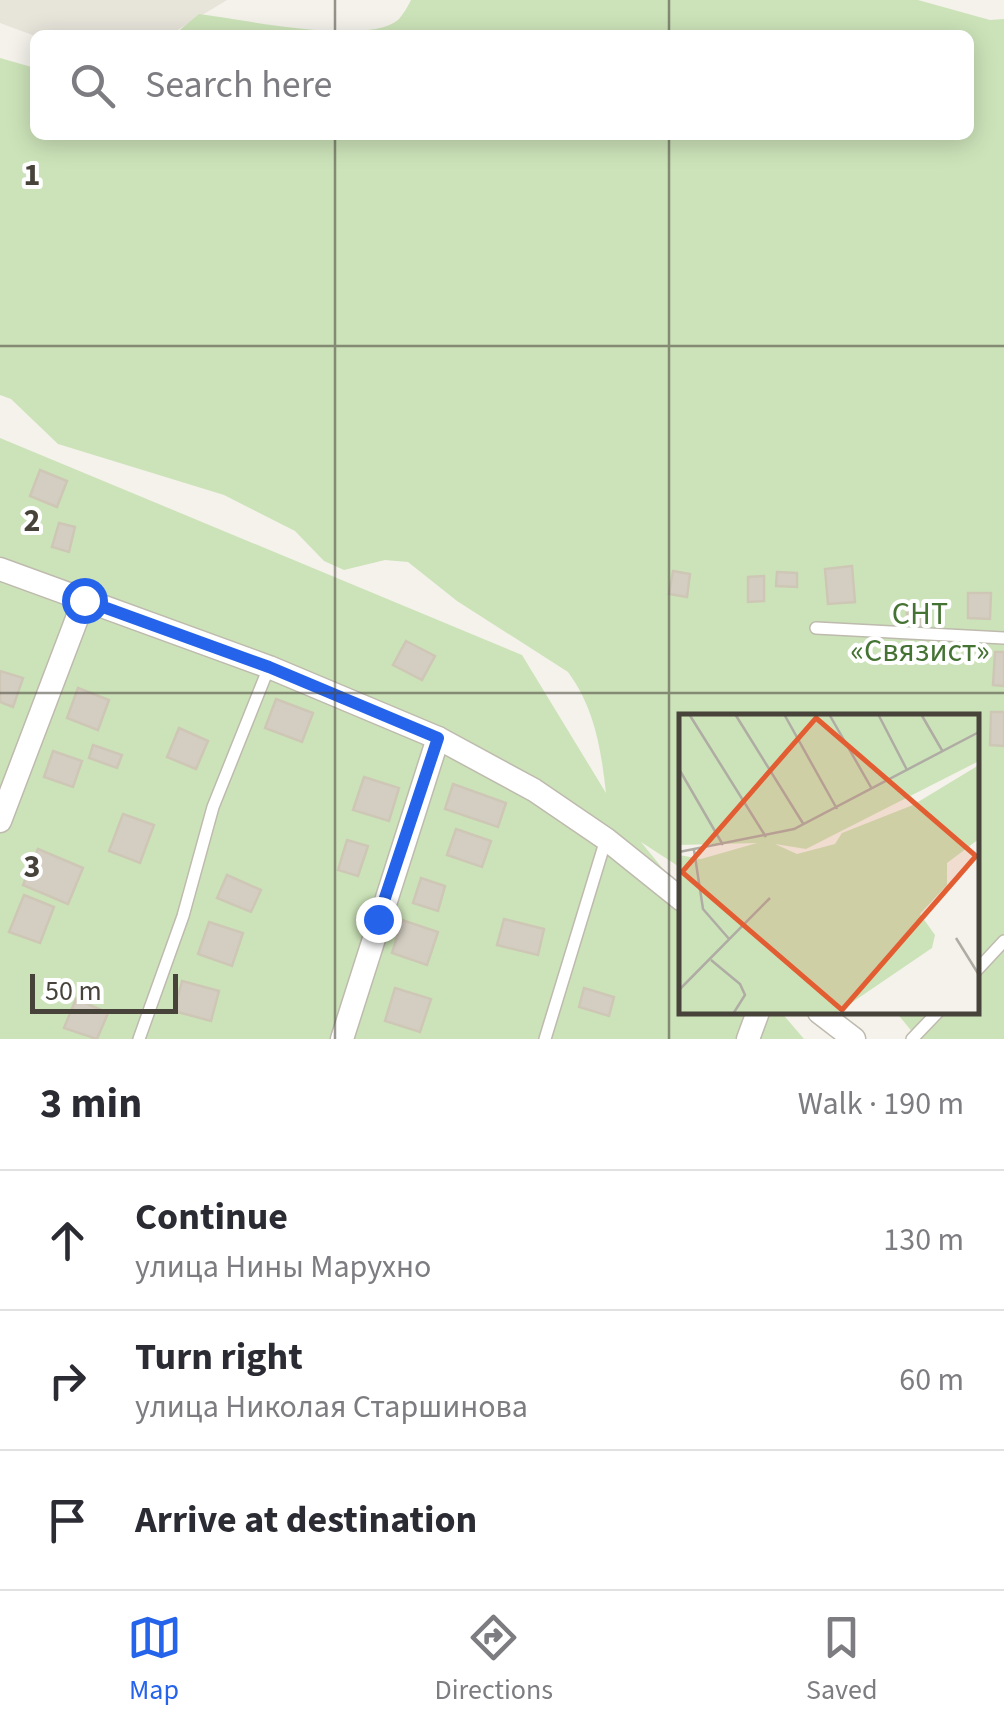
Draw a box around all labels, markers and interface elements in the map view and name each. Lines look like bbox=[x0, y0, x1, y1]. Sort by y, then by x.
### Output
search box bbox=[30, 30, 974, 140]
icon: search bbox=[65, 58, 120, 113]
text: Search here bbox=[145, 58, 332, 112]
text: 1 bbox=[24, 152, 40, 198]
text: 2 bbox=[24, 498, 40, 544]
route start bbox=[62, 578, 108, 624]
park label: СНТ «Связист» bbox=[850, 591, 990, 674]
inset map bbox=[679, 714, 979, 1014]
text: 3 bbox=[24, 844, 40, 890]
route end bbox=[356, 897, 402, 943]
scale bar bbox=[30, 969, 178, 1014]
text: 50 m bbox=[45, 971, 102, 1011]
text: 3 min bbox=[40, 1074, 142, 1134]
text: Walk · 190 m bbox=[798, 1081, 964, 1127]
text: Continue bbox=[135, 1190, 288, 1244]
icon: ahead bbox=[40, 1213, 95, 1268]
text: 130 m bbox=[883, 1217, 964, 1263]
text: улица Нины Марухно bbox=[135, 1244, 431, 1290]
text: Turn right bbox=[135, 1330, 303, 1384]
icon: right bbox=[40, 1353, 95, 1408]
text: 60 m bbox=[899, 1357, 964, 1403]
text: улица Николая Старшинова bbox=[135, 1384, 528, 1430]
icon: arrive bbox=[40, 1493, 95, 1548]
text: Arrive at destination bbox=[135, 1493, 477, 1547]
tab: Map bbox=[127, 1610, 182, 1710]
tab: Directions bbox=[435, 1610, 553, 1710]
tab: Saved bbox=[806, 1610, 877, 1710]

